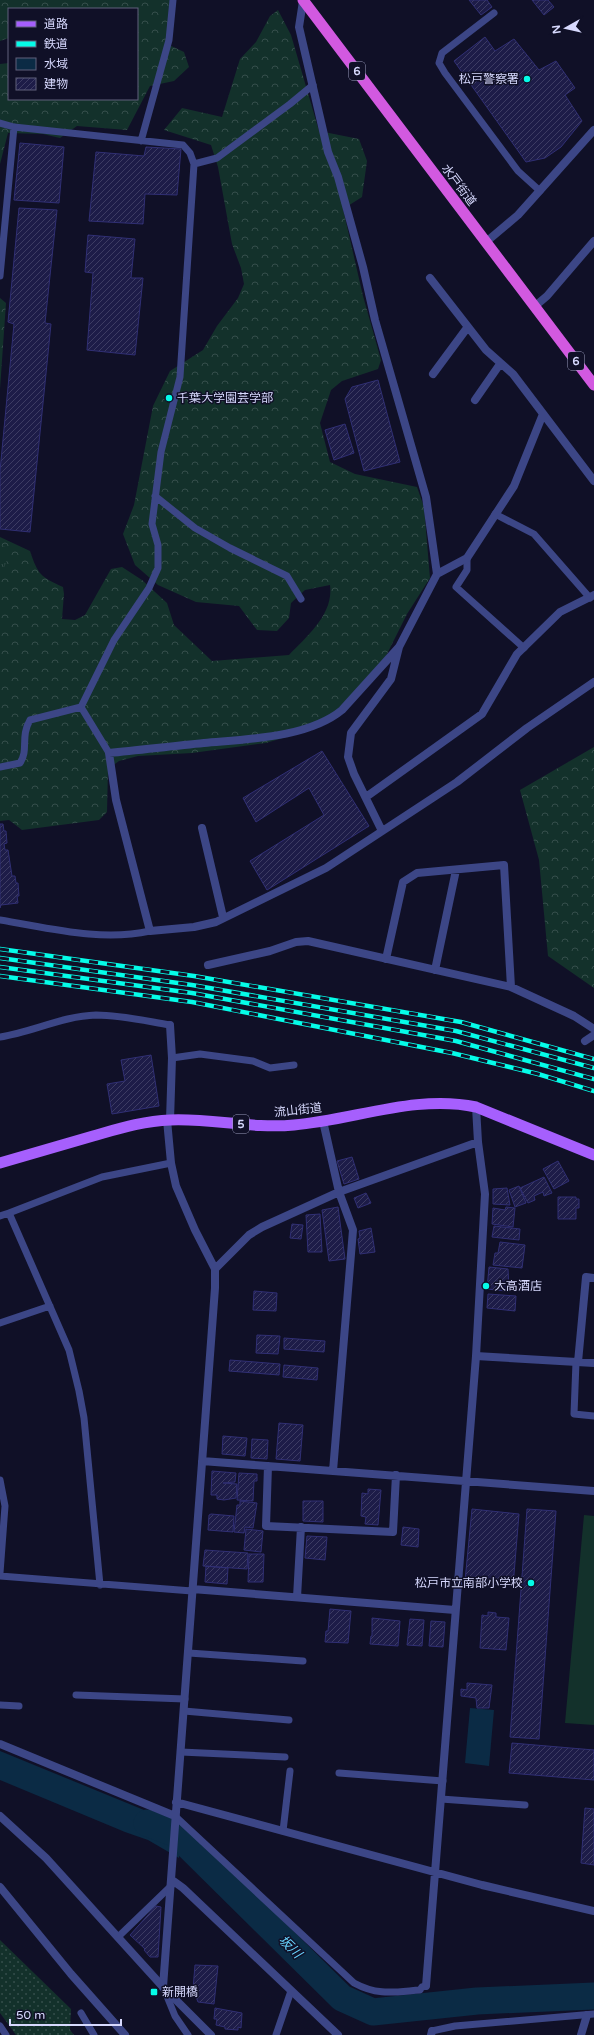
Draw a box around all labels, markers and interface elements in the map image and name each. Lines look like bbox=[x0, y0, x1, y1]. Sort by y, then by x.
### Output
legend bbox=[8, 8, 138, 100]
north arrow bbox=[546, 8, 586, 48]
text: 道路 bbox=[44, 17, 68, 31]
text: N bbox=[550, 24, 564, 35]
text: 鉄道 bbox=[44, 37, 68, 51]
text: 水域 bbox=[44, 57, 68, 71]
road number: 6 bbox=[349, 62, 365, 80]
place label: 松戸警察署 bbox=[459, 72, 519, 86]
marker: 松戸警察署 bbox=[522, 74, 532, 84]
text: 建物 bbox=[44, 77, 68, 91]
street label: 水戸街道 bbox=[439, 162, 479, 208]
road number: 6 bbox=[568, 352, 584, 370]
place label: 千葉大学園芸学部 bbox=[177, 391, 273, 405]
marker: 千葉大学園芸学部 bbox=[164, 393, 174, 403]
street label: 流山街道 bbox=[273, 1101, 323, 1119]
road number: 5 bbox=[233, 1115, 249, 1133]
place label: 大高酒店 bbox=[494, 1279, 542, 1293]
marker: 大高酒店 bbox=[481, 1281, 491, 1291]
place label: 松戸市立南部小学校 bbox=[415, 1576, 523, 1590]
marker: 松戸市立南部小学校 bbox=[526, 1578, 536, 1588]
water label: 坂川 bbox=[275, 1932, 306, 1963]
place label: 新開橋 bbox=[162, 1985, 198, 1999]
marker: 新開橋 bbox=[149, 1987, 159, 1997]
scale bar bbox=[10, 2001, 121, 2027]
text: 50 m bbox=[16, 2008, 45, 2022]

